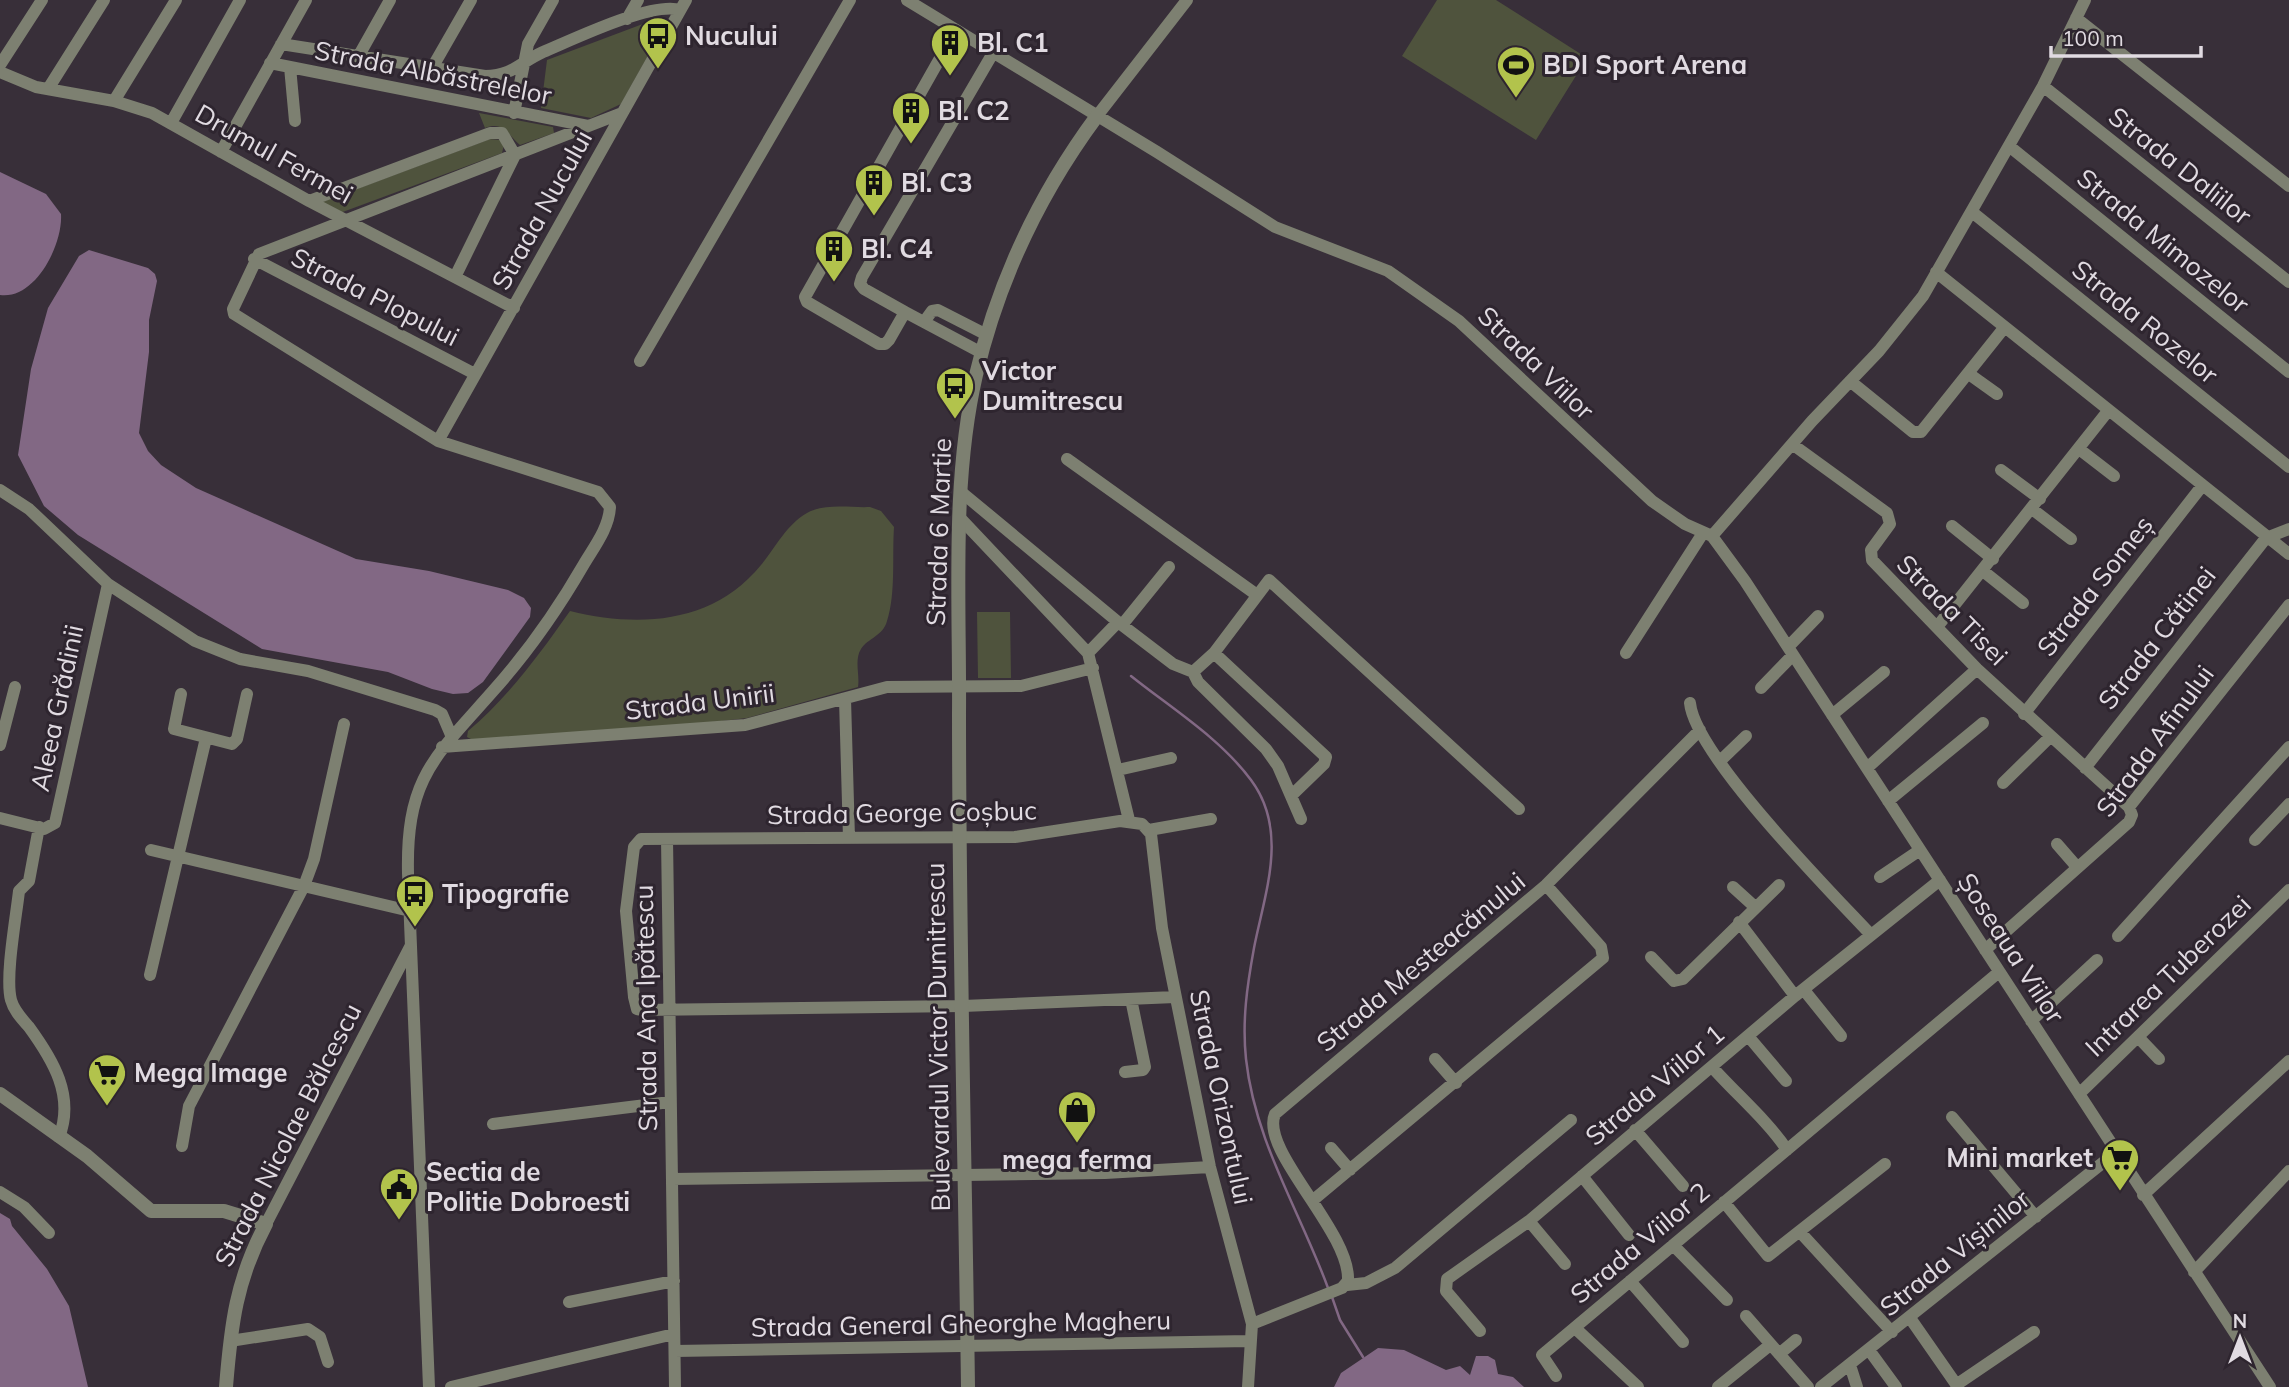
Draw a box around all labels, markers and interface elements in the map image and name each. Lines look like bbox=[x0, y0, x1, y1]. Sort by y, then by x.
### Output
scale bar bbox=[2051, 14, 2202, 58]
bus stop icon: Nucului bbox=[637, 15, 679, 70]
place label: Nucului bbox=[685, 19, 778, 52]
building icon: Bl. C1 bbox=[929, 22, 971, 77]
text: 100 m bbox=[2062, 25, 2124, 51]
place label: Bl. C1 bbox=[977, 26, 1049, 59]
street label: Strada Albăstrelelor bbox=[312, 33, 555, 112]
sports icon: BDI Sport Arena bbox=[1495, 44, 1537, 99]
place label: BDI Sport Arena bbox=[1543, 48, 1747, 81]
building icon: Bl. C2 bbox=[890, 90, 932, 145]
place label: Bl. C2 bbox=[938, 94, 1010, 127]
street label: Drumul Fermei bbox=[189, 97, 359, 211]
street label: Strada Daliilor bbox=[2102, 100, 2259, 232]
street label: Strada Nucului bbox=[484, 124, 599, 296]
street label: Strada Mimozelor bbox=[2071, 161, 2257, 320]
building icon: Bl. C3 bbox=[853, 162, 895, 217]
place label: Bl. C3 bbox=[901, 166, 973, 199]
building icon: Bl. C4 bbox=[813, 228, 855, 283]
place label: Bl. C4 bbox=[861, 232, 933, 265]
street label: Strada Plopului bbox=[286, 240, 465, 353]
street label: Strada Rozelor bbox=[2066, 253, 2225, 391]
street label: Strada Viilor bbox=[1471, 299, 1602, 427]
place label: Victor Dumitrescu bbox=[981, 354, 1123, 417]
bus stop icon: Victor Dumitrescu bbox=[934, 365, 976, 420]
street label: Strada 6 Martie bbox=[919, 437, 958, 627]
street label: Strada Someș bbox=[2030, 509, 2160, 662]
street label: Strada Tisei bbox=[1890, 547, 2015, 672]
street label: Strada Cătinei bbox=[2091, 560, 2223, 716]
street label: Aleea Grădinii bbox=[23, 622, 90, 794]
street label: Strada Afinului bbox=[2088, 658, 2221, 823]
street label: Strada Unirii bbox=[623, 676, 777, 727]
street label: Strada George Coșbuc bbox=[767, 794, 1037, 831]
street label: Bulevardul Victor Dumitrescu bbox=[918, 862, 957, 1212]
street label: Strada Mesteacănului bbox=[1310, 865, 1532, 1059]
street label: Șoseaua Viilor bbox=[1951, 867, 2072, 1029]
bus stop icon: Tipografie bbox=[394, 873, 436, 928]
place label: Tipografie bbox=[442, 877, 569, 910]
street label: Strada Ana Ipătescu bbox=[627, 884, 664, 1132]
street label: Intrarea Tuberozei bbox=[2078, 888, 2257, 1063]
street label: Strada Orizontului bbox=[1183, 987, 1260, 1207]
street label: Strada Nicolae Bălcescu bbox=[207, 998, 368, 1272]
street label: Strada Viilor 1 bbox=[1578, 1017, 1731, 1152]
supermarket icon: Mega Image bbox=[86, 1052, 128, 1107]
place label: Mega Image bbox=[134, 1056, 288, 1089]
shop icon: mega ferma bbox=[1056, 1089, 1098, 1144]
supermarket icon: Mini market bbox=[2099, 1137, 2141, 1192]
place label: Mini market bbox=[1946, 1141, 2093, 1174]
place label: mega ferma bbox=[1002, 1143, 1152, 1176]
place label: Sectia de Politie Dobroesti bbox=[426, 1155, 630, 1218]
public building icon: Sectia de Politie Dobroesti bbox=[378, 1166, 420, 1221]
street label: Strada Viilor 2 bbox=[1563, 1175, 1716, 1310]
street label: Strada Vișinilor bbox=[1873, 1182, 2037, 1323]
street label: Strada General Gheorghe Magheru bbox=[751, 1303, 1171, 1344]
north arrow bbox=[2205, 1303, 2275, 1373]
text: N bbox=[2233, 1309, 2247, 1333]

